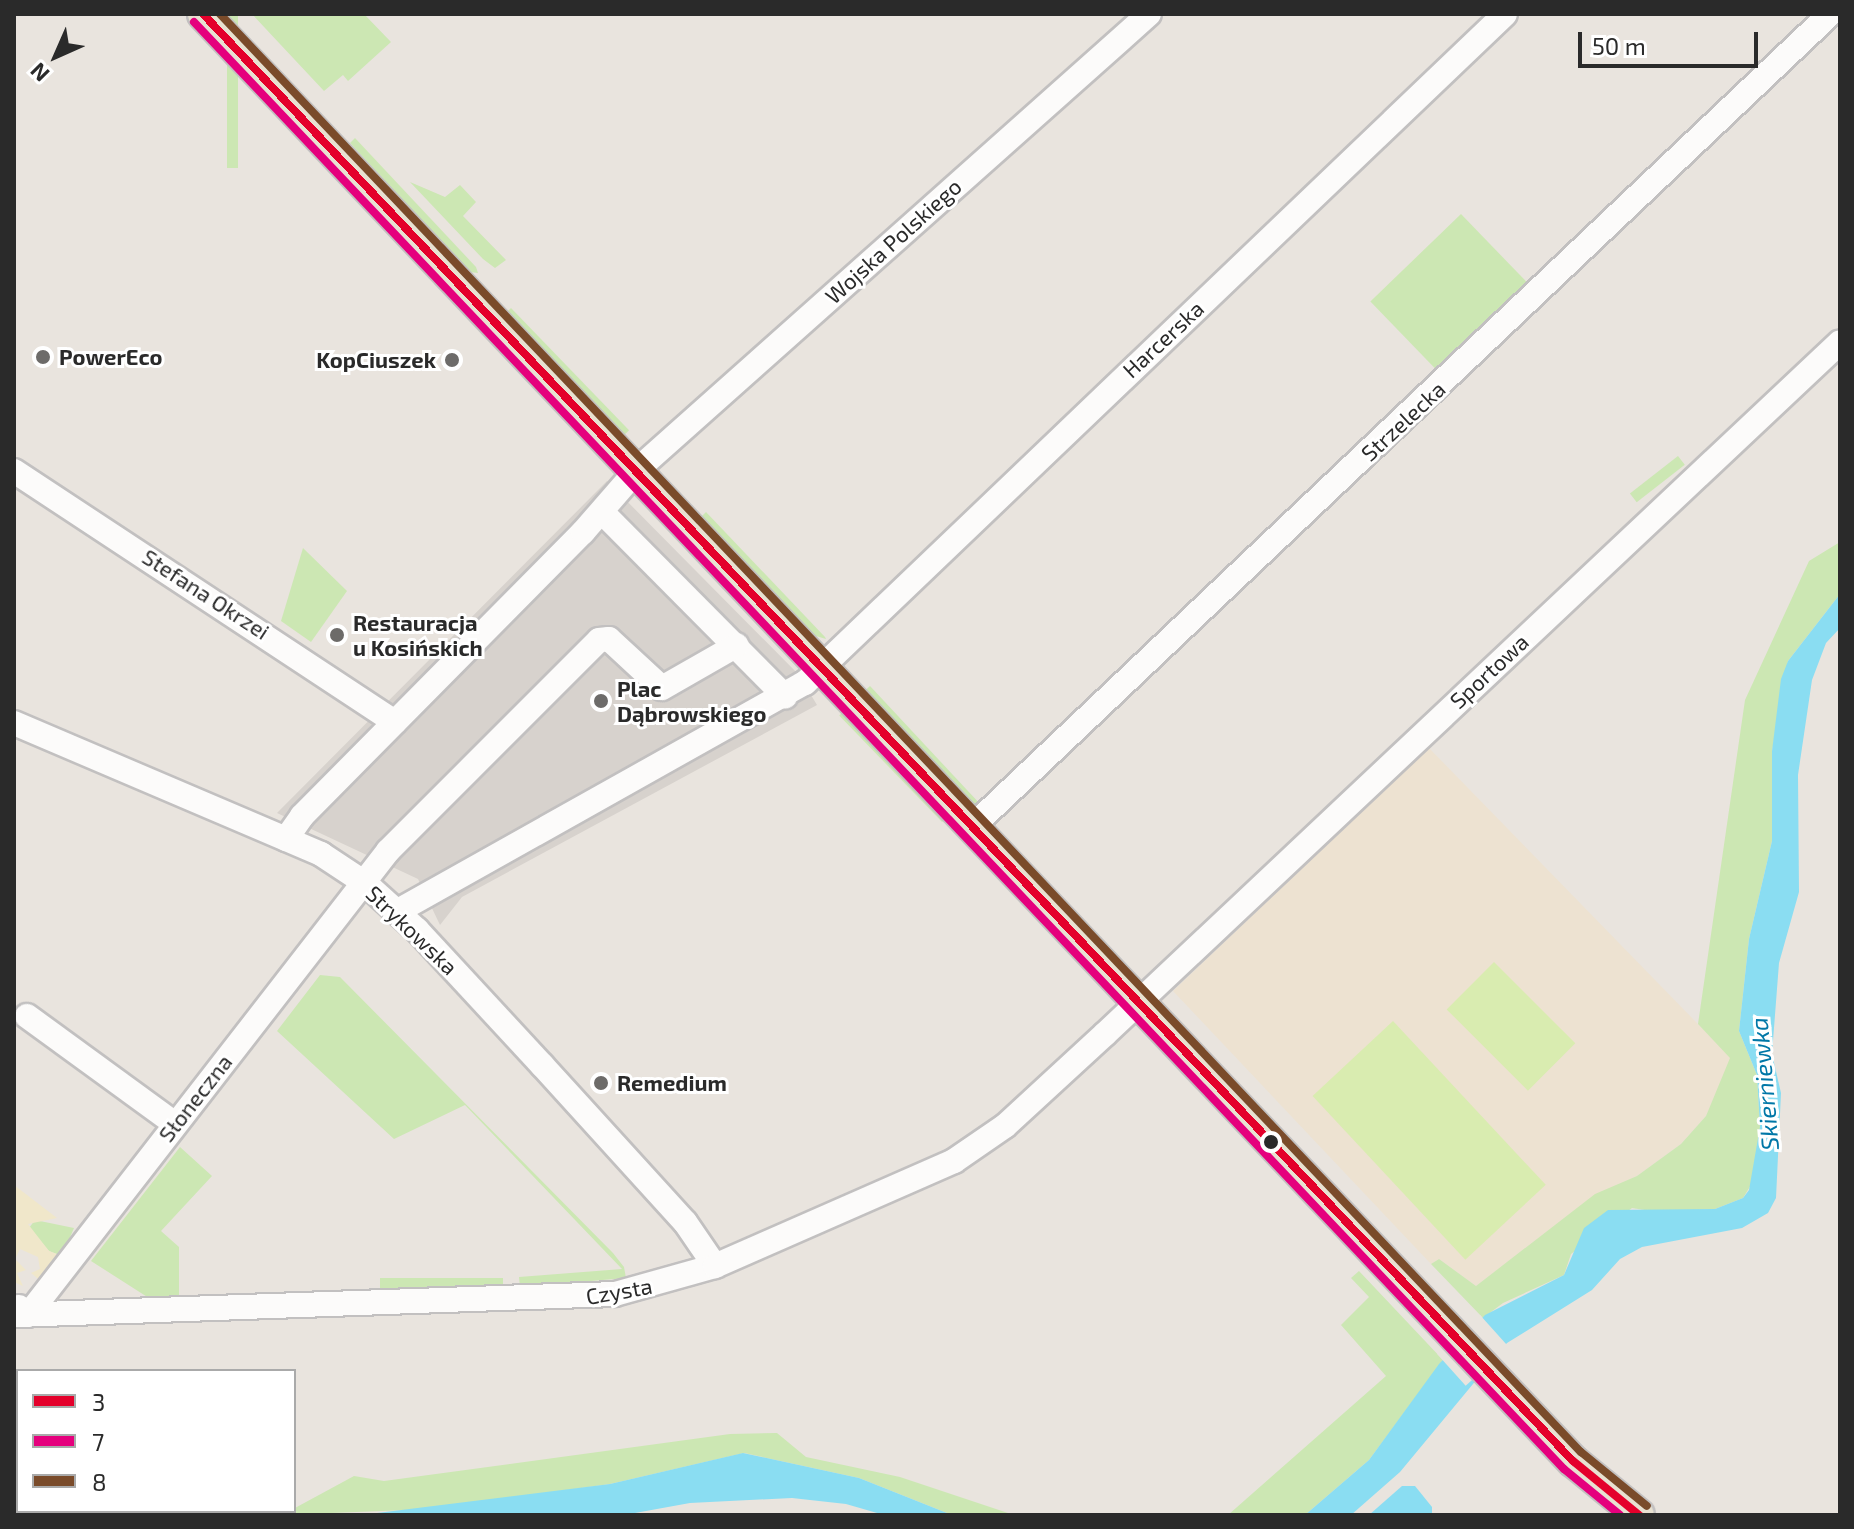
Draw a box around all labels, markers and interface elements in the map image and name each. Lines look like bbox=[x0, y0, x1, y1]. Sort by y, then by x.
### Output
north arrow bbox=[16, 16, 96, 96]
scale bar bbox=[1582, 16, 1762, 66]
text: 50 m bbox=[1592, 31, 1646, 60]
text: N bbox=[24, 58, 54, 88]
street label: Wojska Polskiego bbox=[820, 173, 966, 309]
street label: Harcerska bbox=[1117, 295, 1209, 383]
place label: PowerEco bbox=[59, 344, 162, 370]
place label: KopCiuszek bbox=[316, 347, 436, 373]
marker: PowerEco bbox=[34, 348, 52, 366]
marker: KopCiuszek bbox=[443, 351, 461, 369]
street label: Strzelecka bbox=[1356, 376, 1450, 466]
street label: Stefana Okrzei bbox=[138, 543, 274, 645]
place label: Restauracja u Kosińskich bbox=[353, 609, 483, 660]
marker: Restauracja u Kosińskich bbox=[328, 626, 346, 644]
street label: Sportowa bbox=[1444, 628, 1534, 714]
place label: Plac Dąbrowskiego bbox=[617, 675, 767, 726]
marker: Plac Dąbrowskiego bbox=[592, 692, 610, 710]
street label: Strykowska bbox=[361, 880, 463, 980]
water label: Skierniewka bbox=[1744, 1016, 1784, 1152]
street label: Słoneczna bbox=[153, 1049, 237, 1147]
place label: Remedium bbox=[617, 1070, 727, 1096]
marker: Remedium bbox=[592, 1074, 610, 1092]
unlabelled marker bbox=[1263, 1134, 1279, 1150]
street label: Czysta bbox=[584, 1272, 654, 1310]
legend bbox=[16, 1369, 296, 1513]
text: 3 bbox=[92, 1387, 105, 1416]
text: 7 bbox=[92, 1427, 104, 1456]
text: 8 bbox=[92, 1467, 107, 1496]

